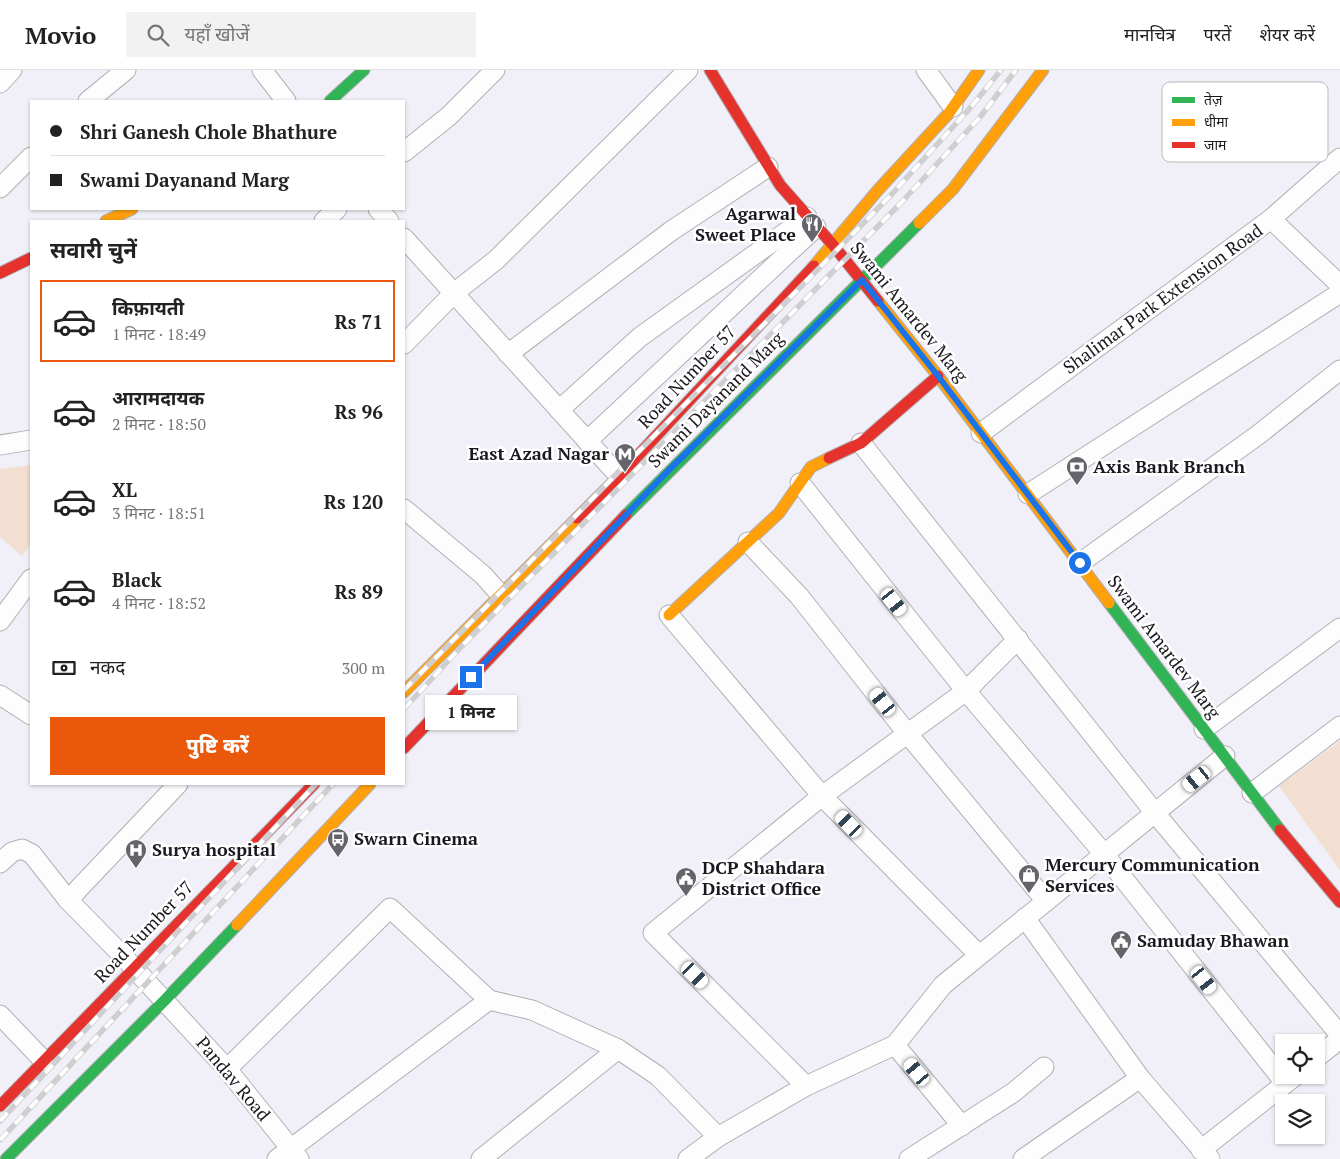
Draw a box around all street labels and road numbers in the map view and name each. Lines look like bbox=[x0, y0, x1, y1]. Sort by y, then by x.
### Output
street label: Shalimar Park Extension Road bbox=[1058, 218, 1267, 379]
street label: Swami Amardev Marg bbox=[846, 236, 974, 387]
street label: Road Number 57 bbox=[632, 320, 740, 433]
street label: Swami Dayanand Marg bbox=[642, 326, 789, 473]
street label: Swami Amardev Marg bbox=[1103, 570, 1227, 724]
street label: Road Number 57 bbox=[88, 875, 198, 987]
street label: Pandav Road bbox=[191, 1031, 276, 1126]

